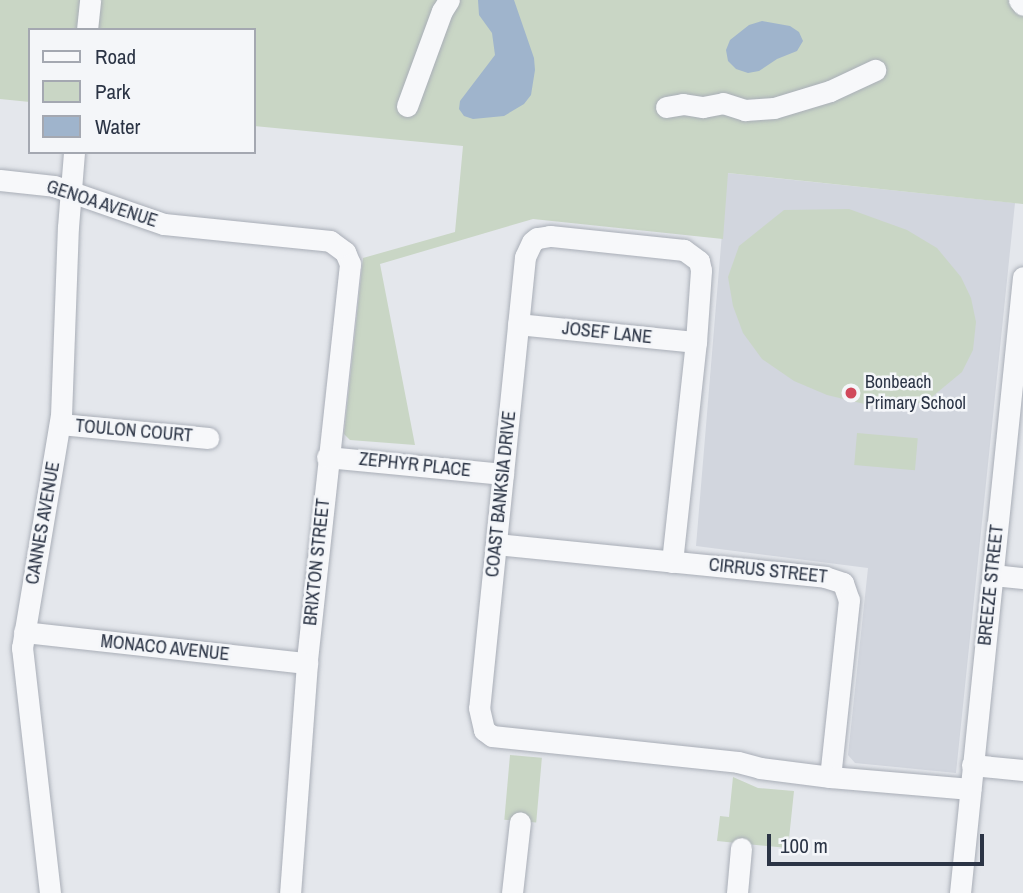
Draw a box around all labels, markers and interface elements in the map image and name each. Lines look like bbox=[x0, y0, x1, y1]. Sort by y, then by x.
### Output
legend bbox=[28, 28, 256, 154]
text: Road bbox=[95, 42, 136, 71]
text: Park bbox=[95, 77, 130, 106]
text: Water bbox=[95, 112, 140, 141]
street label: GENOA AVENUE bbox=[43, 176, 161, 232]
street label: JOSEF LANE bbox=[561, 318, 653, 348]
place label: Bonbeach Primary School bbox=[865, 372, 966, 414]
marker: Bonbeach Primary School bbox=[843, 385, 859, 401]
street label: COAST BANKSIA DRIVE bbox=[481, 409, 521, 579]
street label: TOULON COURT bbox=[74, 415, 194, 447]
street label: ZEPHYR PLACE bbox=[358, 448, 472, 482]
street label: CANNES AVENUE bbox=[21, 459, 65, 587]
street label: BRIXTON STREET bbox=[300, 497, 334, 627]
street label: BREEZE STREET bbox=[974, 524, 1008, 646]
street label: CIRRUS STREET bbox=[708, 554, 828, 588]
street label: MONACO AVENUE bbox=[99, 630, 231, 666]
scale bar bbox=[771, 820, 988, 864]
text: 100 m bbox=[780, 831, 828, 860]

